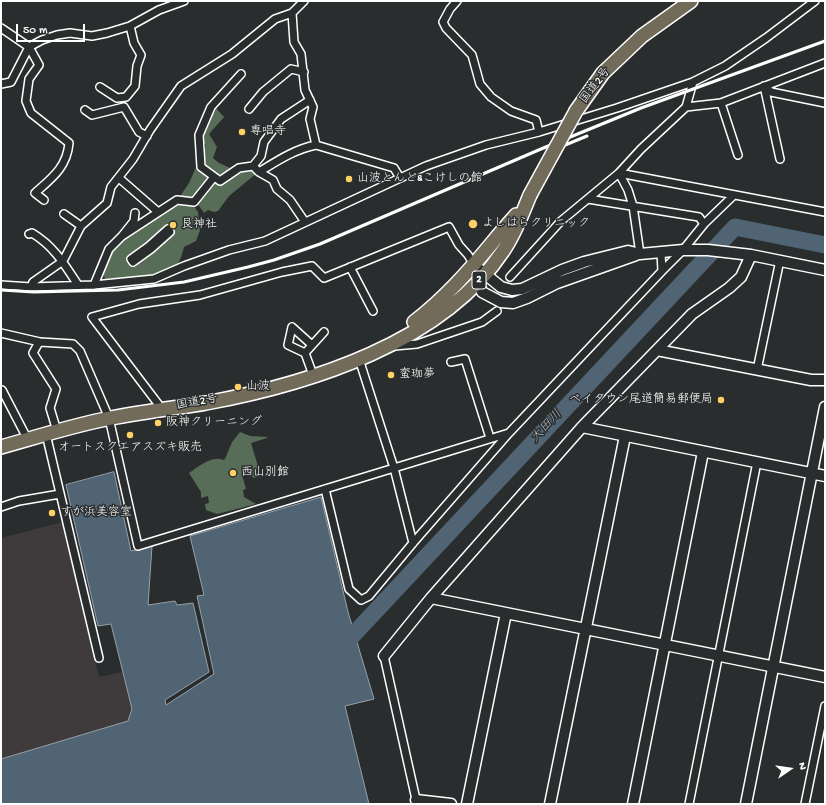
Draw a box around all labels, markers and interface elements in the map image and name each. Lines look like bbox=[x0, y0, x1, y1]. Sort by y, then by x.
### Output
scale bar bbox=[18, 16, 87, 42]
text: 50 m bbox=[23, 24, 48, 38]
street label: 国道2号 bbox=[578, 65, 614, 107]
place label: 専唱寺 bbox=[250, 125, 286, 139]
marker: 専唱寺 bbox=[237, 127, 247, 137]
place label: 山波とんど&こけしの館 bbox=[357, 172, 483, 186]
marker: 山波とんど&こけしの館 bbox=[344, 174, 354, 184]
place label: よしはらクリニック bbox=[482, 217, 590, 231]
place label: 艮神社 bbox=[181, 218, 217, 232]
marker: よしはらクリニック bbox=[467, 218, 479, 230]
marker: 艮神社 bbox=[168, 220, 178, 230]
road number: 2 bbox=[472, 271, 486, 289]
place label: 蛮珈夢 bbox=[399, 368, 435, 382]
marker: 蛮珈夢 bbox=[386, 370, 396, 380]
place label: 山波 bbox=[246, 380, 270, 394]
marker: 山波 bbox=[233, 382, 243, 392]
street label: 国道2号 bbox=[175, 392, 219, 414]
place label: ベイタウン尾道簡易郵便局 bbox=[569, 393, 713, 407]
marker: ベイタウン尾道簡易郵便局 bbox=[716, 395, 726, 405]
water label: 大田川 bbox=[528, 407, 566, 447]
place label: 阪神クリーニング bbox=[166, 416, 262, 430]
marker: 阪神クリーニング bbox=[153, 418, 163, 428]
marker: オートスクエアスズキ販売 bbox=[125, 430, 135, 440]
place label: オートスクエアスズキ販売 bbox=[58, 441, 202, 455]
place label: 西山別館 bbox=[241, 466, 289, 480]
marker: 西山別館 bbox=[228, 468, 238, 478]
place label: すが浜美容室 bbox=[60, 506, 132, 520]
marker: すが浜美容室 bbox=[47, 508, 57, 518]
north arrow bbox=[770, 749, 810, 789]
text: N bbox=[795, 761, 808, 771]

